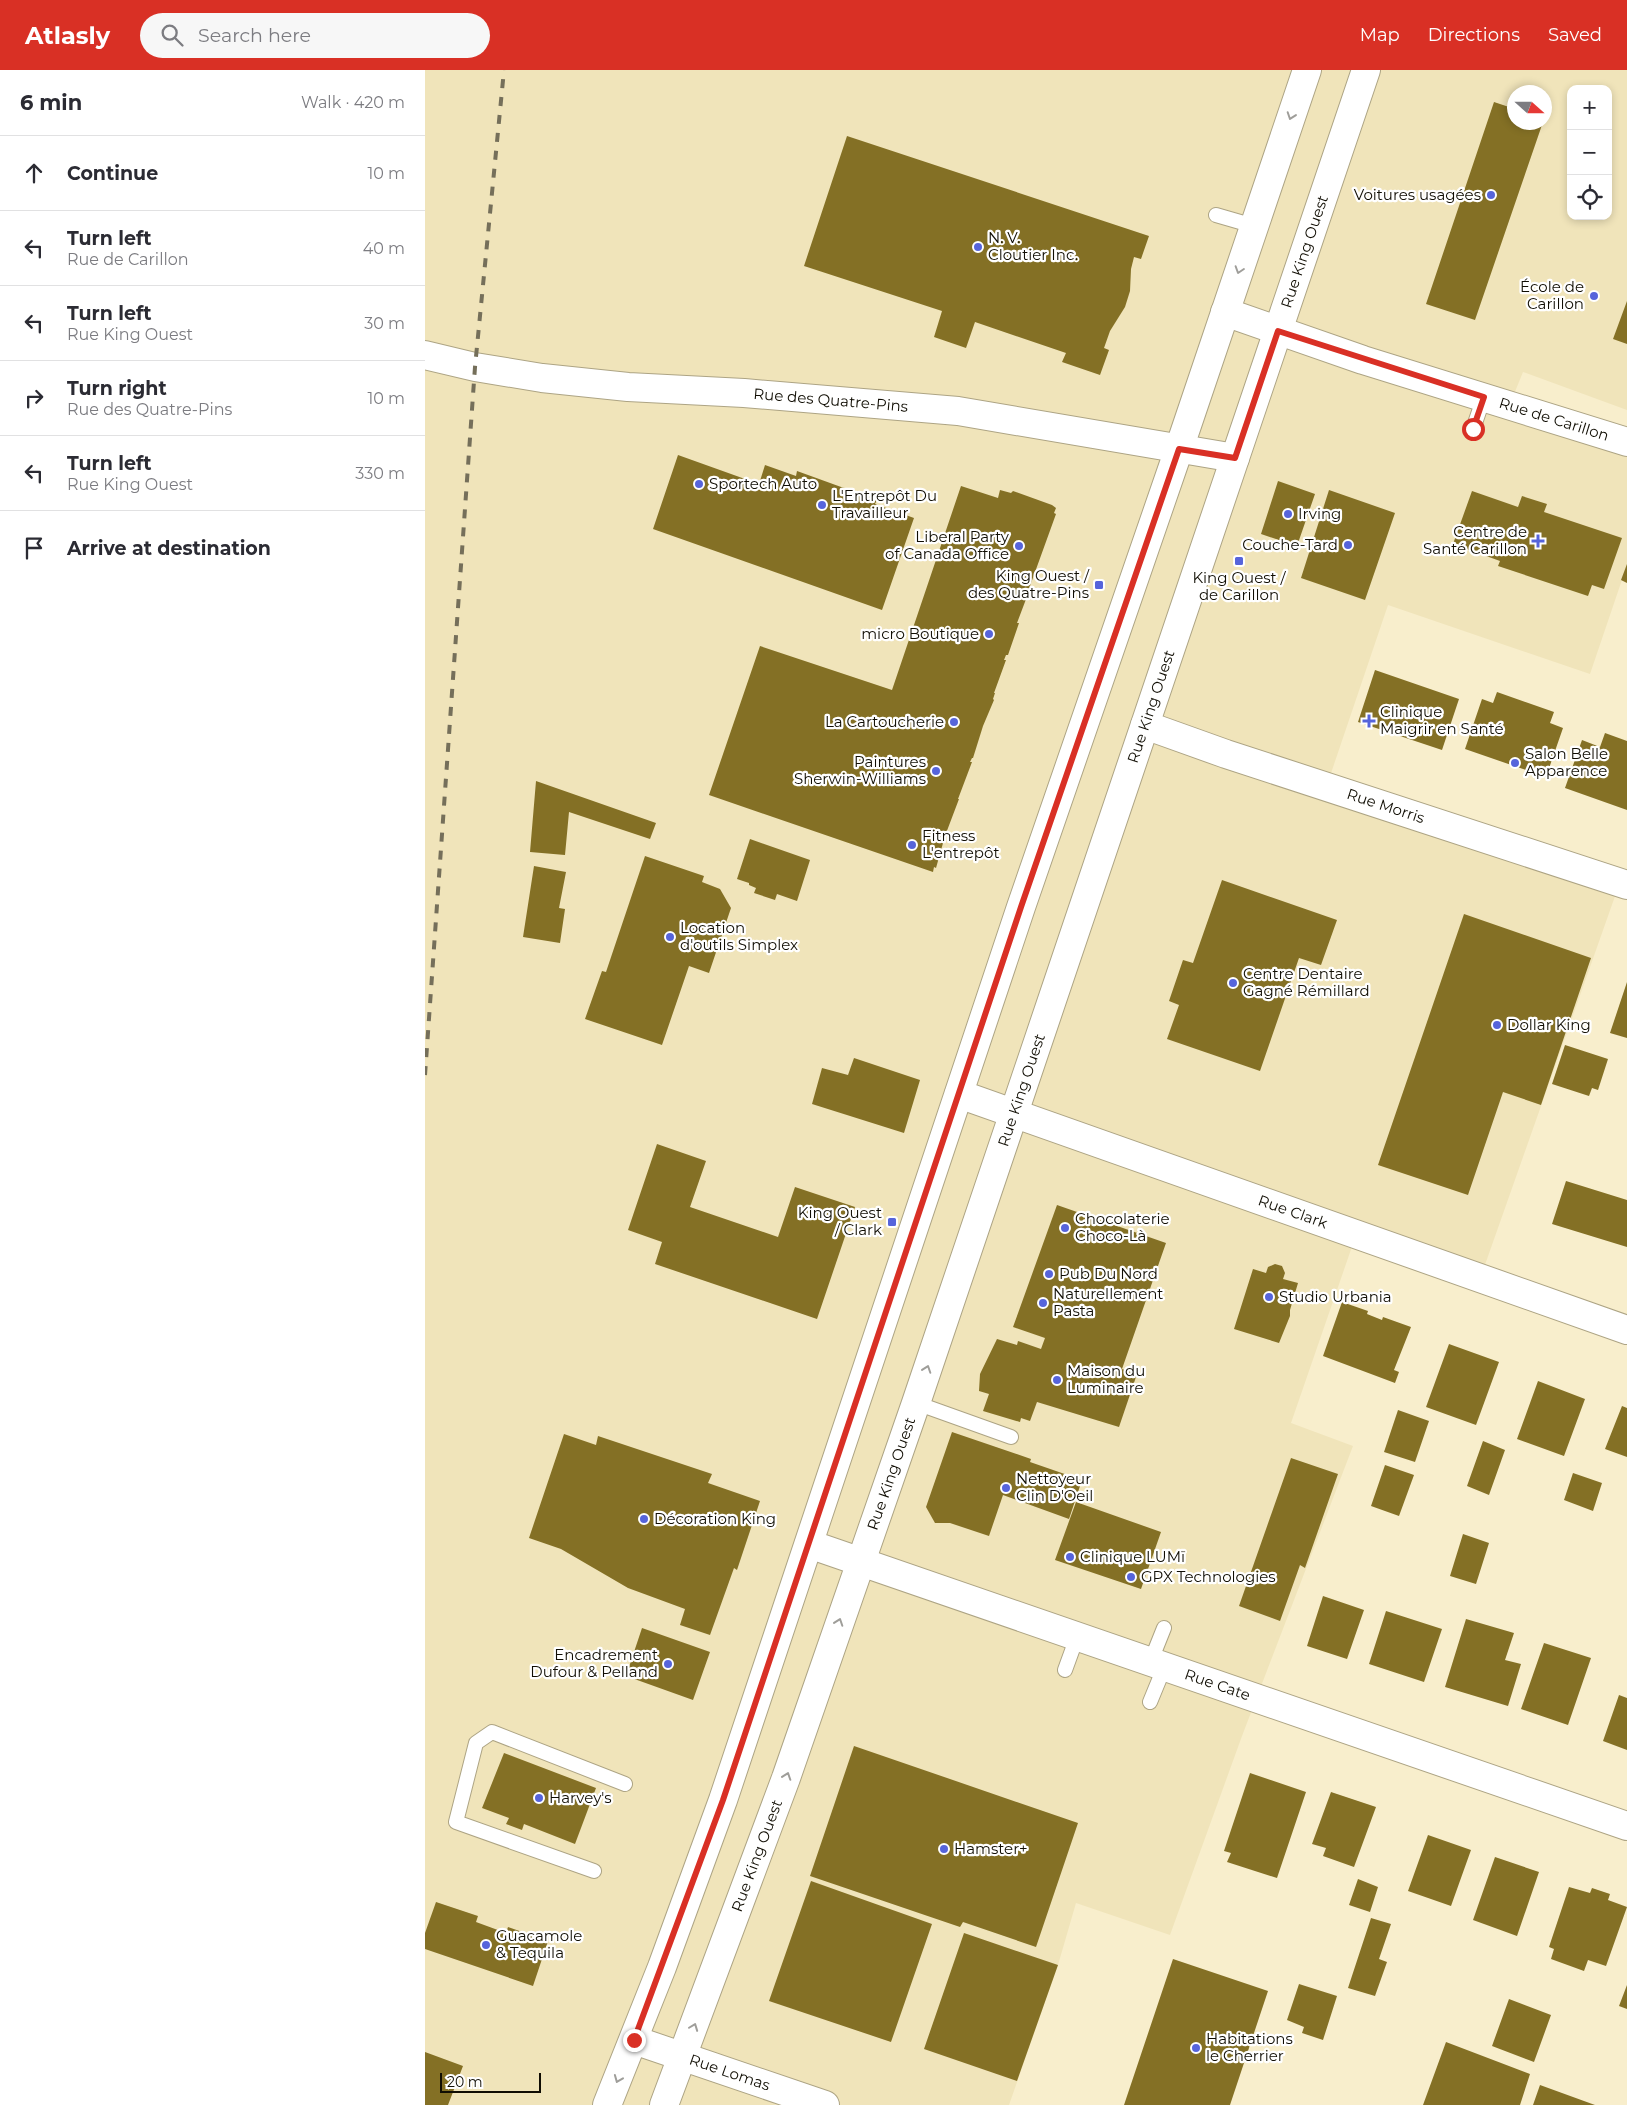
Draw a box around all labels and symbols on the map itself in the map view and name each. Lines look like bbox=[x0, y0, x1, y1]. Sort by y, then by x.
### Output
north arrow bbox=[1507, 85, 1552, 130]
one-way arrow bbox=[1287, 111, 1297, 120]
place label: Voitures usagées bbox=[1354, 185, 1481, 204]
marker: Voitures usagées bbox=[1485, 189, 1497, 201]
street label: Rue King Ouest bbox=[1276, 193, 1332, 311]
place label: N. V. Cloutier Inc. bbox=[988, 228, 1078, 264]
marker: N. V. Cloutier Inc. bbox=[972, 241, 984, 253]
one-way arrow bbox=[1235, 265, 1245, 274]
place label: École de Carillon bbox=[1520, 277, 1584, 313]
marker: École de Carillon bbox=[1588, 290, 1600, 302]
street label: Rue des Quatre-Pins bbox=[753, 384, 909, 416]
street label: Rue de Carillon bbox=[1497, 393, 1611, 445]
route start bbox=[1462, 418, 1485, 441]
place label: Sportech Auto bbox=[709, 474, 817, 493]
marker: Sportech Auto bbox=[693, 478, 705, 490]
place label: L'Entrepôt Du Travailleur bbox=[832, 486, 937, 522]
marker: L'Entrepôt Du Travailleur bbox=[816, 499, 828, 511]
place label: Irving bbox=[1298, 504, 1341, 523]
marker: Irving bbox=[1282, 508, 1294, 520]
place label: Centre de Santé Carillon bbox=[1423, 522, 1527, 558]
place label: Liberal Party of Canada Office bbox=[885, 527, 1010, 563]
marker: Centre de Santé Carillon bbox=[1531, 534, 1545, 548]
place label: Couche-Tard bbox=[1242, 535, 1338, 554]
marker: Couche-Tard bbox=[1342, 539, 1354, 551]
marker: Liberal Party of Canada Office bbox=[1013, 540, 1025, 552]
marker: King Ouest / de Carillon bbox=[1233, 555, 1245, 567]
place label: King Ouest / des Quatre-Pins bbox=[968, 566, 1090, 602]
place label: King Ouest / de Carillon bbox=[1192, 568, 1287, 604]
marker: King Ouest / des Quatre-Pins bbox=[1093, 579, 1105, 591]
place label: micro Boutique bbox=[861, 624, 979, 643]
marker: micro Boutique bbox=[983, 628, 995, 640]
street label: Rue King Ouest bbox=[1123, 647, 1179, 765]
place label: Clinique Maigrir en Santé bbox=[1380, 702, 1504, 738]
place label: La Cartoucherie bbox=[825, 712, 944, 731]
marker: Clinique Maigrir en Santé bbox=[1362, 714, 1376, 728]
marker: La Cartoucherie bbox=[948, 716, 960, 728]
place label: Salon Belle Apparence bbox=[1525, 744, 1608, 780]
place label: Paintures Sherwin-Williams bbox=[794, 752, 926, 788]
marker: Salon Belle Apparence bbox=[1509, 757, 1521, 769]
marker: Paintures Sherwin-Williams bbox=[930, 765, 942, 777]
street label: Rue Morris bbox=[1344, 784, 1427, 827]
place label: Fitness L'entrepôt bbox=[922, 826, 999, 862]
marker: Fitness L'entrepôt bbox=[906, 839, 918, 851]
place label: Location d'outils Simplex bbox=[680, 918, 798, 954]
marker: Location d'outils Simplex bbox=[664, 931, 676, 943]
place label: Centre Dentaire Gagné Rémillard bbox=[1243, 964, 1370, 1000]
marker: Centre Dentaire Gagné Rémillard bbox=[1227, 977, 1239, 989]
place label: Dollar King bbox=[1507, 1015, 1591, 1034]
marker: Dollar King bbox=[1491, 1019, 1503, 1031]
street label: Rue King Ouest bbox=[993, 1031, 1049, 1149]
street label: Rue Clark bbox=[1256, 1190, 1330, 1232]
place label: King Ouest / Clark bbox=[798, 1203, 882, 1239]
place label: Chocolaterie Choco-Là bbox=[1075, 1209, 1170, 1245]
marker: King Ouest / Clark bbox=[886, 1216, 898, 1228]
marker: Chocolaterie Choco-Là bbox=[1059, 1222, 1071, 1234]
place label: Pub Du Nord bbox=[1059, 1264, 1158, 1283]
marker: Pub Du Nord bbox=[1043, 1268, 1055, 1280]
place label: Naturellement Pasta bbox=[1053, 1284, 1163, 1320]
place label: Studio Urbania bbox=[1279, 1287, 1392, 1306]
marker: Studio Urbania bbox=[1263, 1291, 1275, 1303]
marker: Naturellement Pasta bbox=[1037, 1297, 1049, 1309]
place label: Maison du Luminaire bbox=[1067, 1361, 1145, 1397]
one-way arrow bbox=[921, 1366, 931, 1374]
marker: Maison du Luminaire bbox=[1051, 1374, 1063, 1386]
street label: Rue King Ouest bbox=[863, 1415, 919, 1533]
place label: Nettoyeur Clin D'Oeil bbox=[1016, 1469, 1093, 1505]
marker: Nettoyeur Clin D'Oeil bbox=[1000, 1482, 1012, 1494]
place label: Décoration King bbox=[654, 1509, 776, 1528]
marker: Décoration King bbox=[638, 1513, 650, 1525]
place label: Clinique LUMï bbox=[1080, 1547, 1185, 1566]
marker: Clinique LUMï bbox=[1064, 1551, 1076, 1563]
place label: GPX Technologies bbox=[1141, 1567, 1276, 1586]
marker: GPX Technologies bbox=[1125, 1571, 1137, 1583]
one-way arrow bbox=[834, 1618, 844, 1627]
place label: Encadrement Dufour & Pelland bbox=[530, 1645, 658, 1681]
marker: Encadrement Dufour & Pelland bbox=[662, 1658, 674, 1670]
street label: Rue Cate bbox=[1182, 1664, 1253, 1704]
one-way arrow bbox=[781, 1772, 791, 1781]
place label: Harvey's bbox=[549, 1788, 612, 1807]
marker: Harvey's bbox=[533, 1792, 545, 1804]
street label: Rue King Ouest bbox=[727, 1797, 786, 1914]
place label: Hamster+ bbox=[954, 1839, 1028, 1858]
marker: Hamster+ bbox=[938, 1843, 950, 1855]
place label: Guacamole & Tequila bbox=[496, 1926, 582, 1962]
marker: Guacamole & Tequila bbox=[480, 1939, 492, 1951]
one-way arrow bbox=[688, 2023, 698, 2031]
route end bbox=[623, 2029, 646, 2052]
place label: Habitations le Cherrier bbox=[1206, 2029, 1293, 2065]
marker: Habitations le Cherrier bbox=[1190, 2042, 1202, 2054]
street label: Rue Lomas bbox=[687, 2050, 773, 2095]
scale bar bbox=[440, 2070, 541, 2093]
one-way arrow bbox=[614, 2074, 624, 2083]

